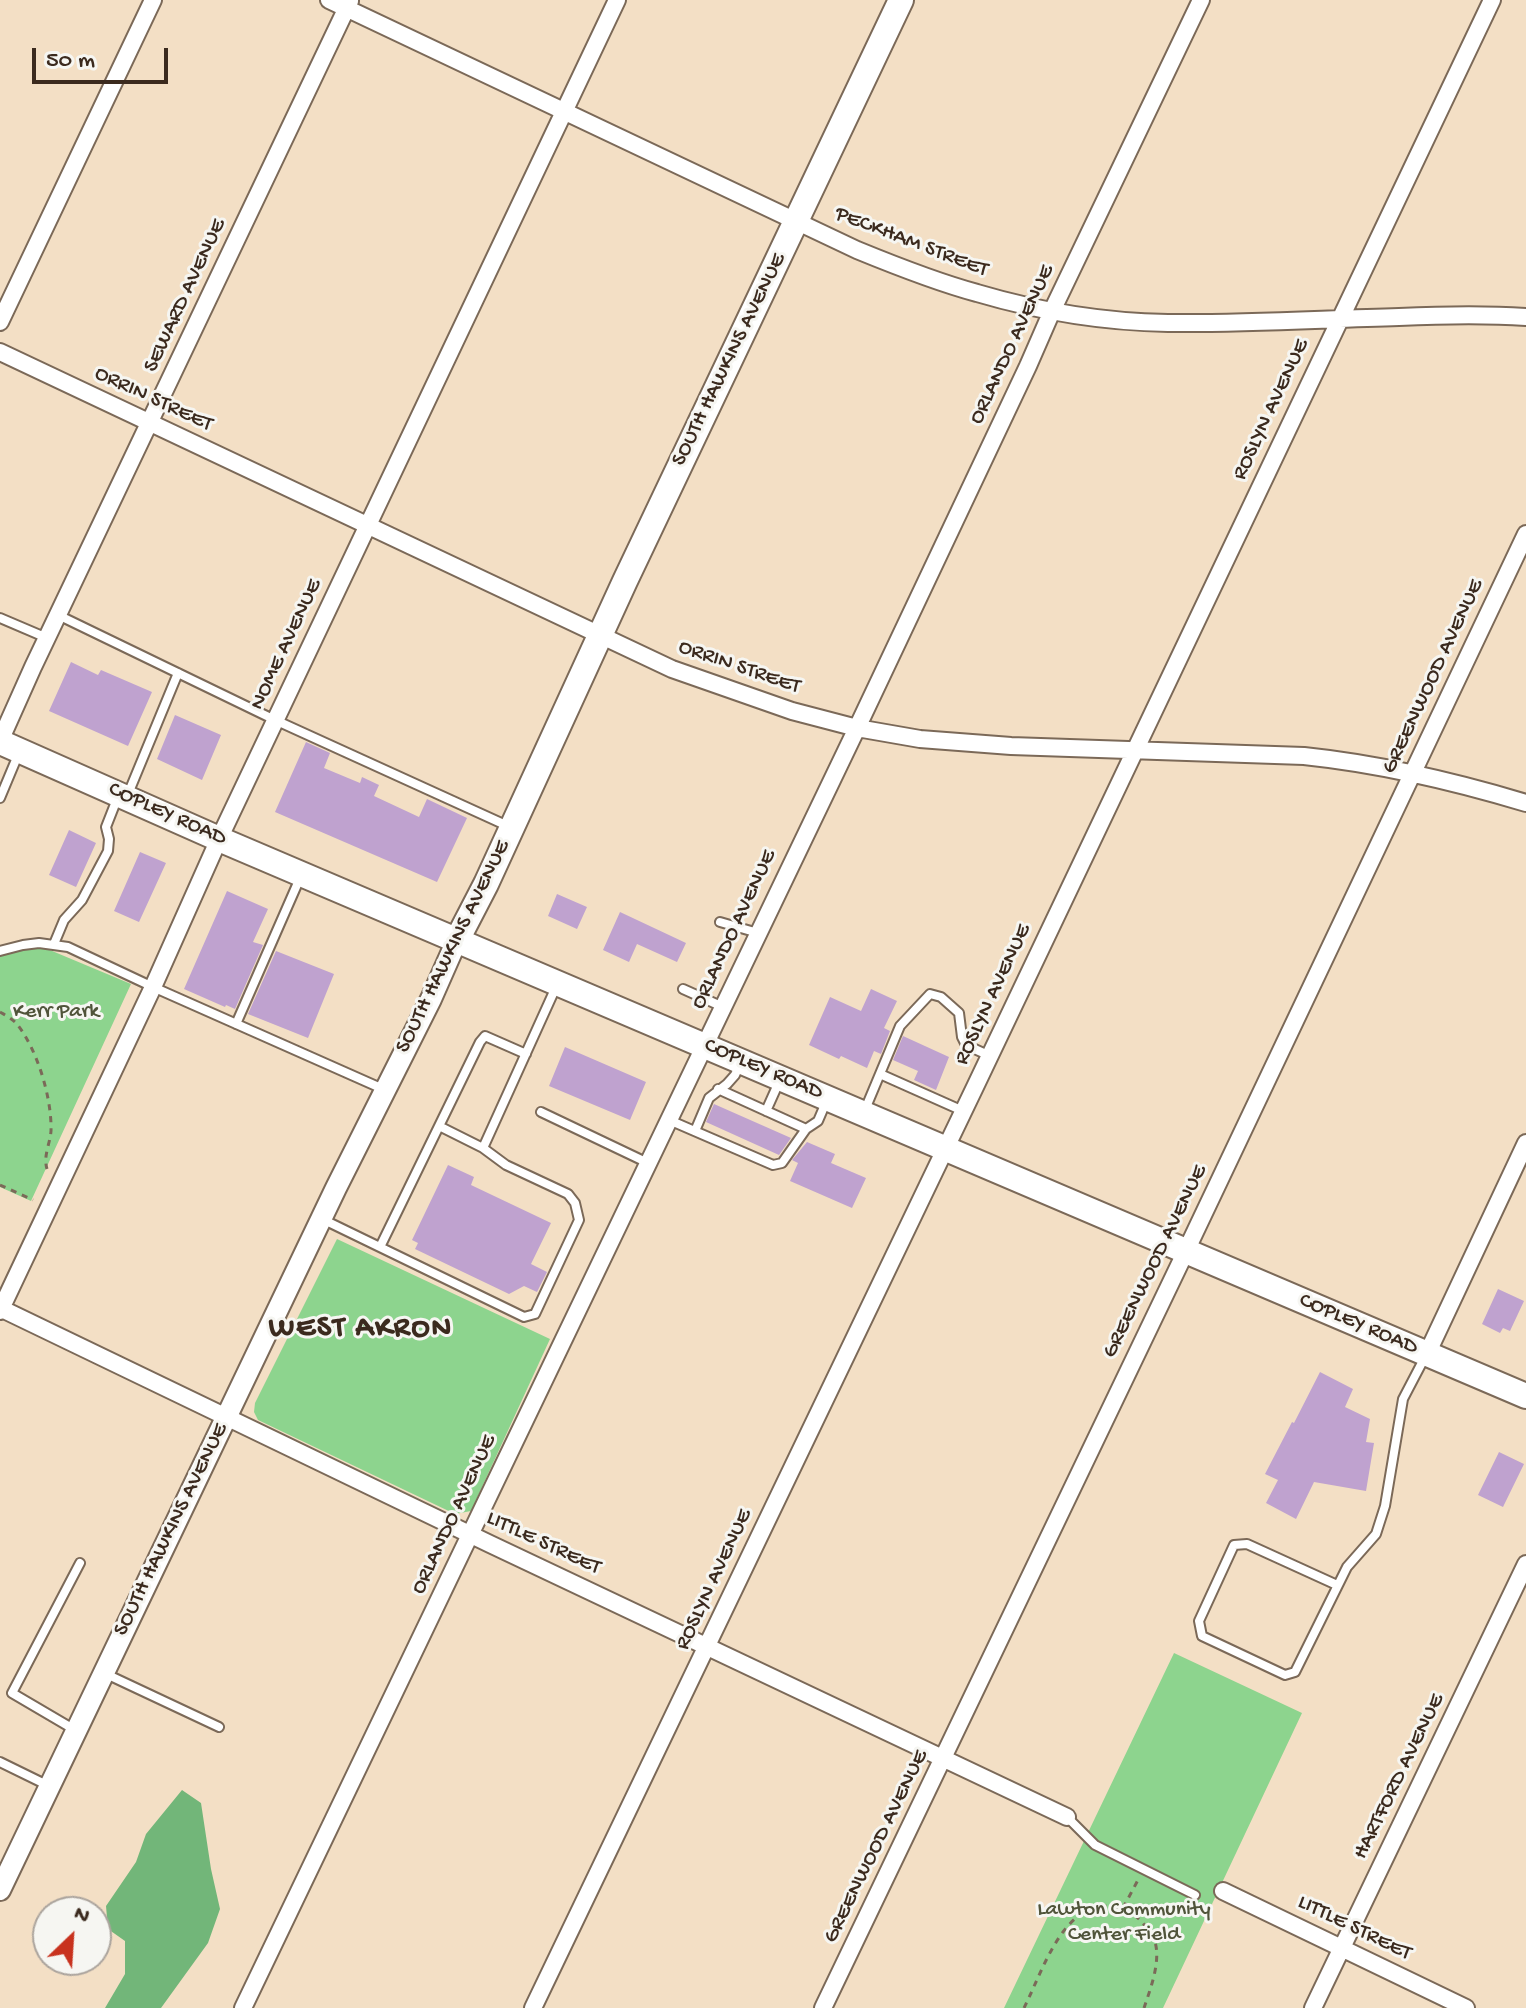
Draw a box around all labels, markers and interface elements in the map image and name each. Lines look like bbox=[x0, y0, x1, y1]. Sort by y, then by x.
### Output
scale bar bbox=[36, 32, 172, 82]
text: 50 m bbox=[46, 47, 95, 76]
street label: PECKHAM STREET bbox=[831, 202, 991, 284]
street label: SEWARD AVENUE bbox=[139, 215, 233, 377]
street label: SOUTH HAWKINS AVENUE bbox=[667, 249, 793, 471]
street label: ORLANDO AVENUE bbox=[965, 261, 1061, 429]
street label: ROSLYN AVENUE bbox=[1228, 335, 1316, 485]
street label: ORRIN STREET bbox=[90, 361, 216, 439]
street label: NOME AVENUE bbox=[245, 575, 329, 715]
street label: GREENWOOD AVENUE bbox=[1377, 576, 1491, 778]
street label: ORRIN STREET bbox=[675, 635, 803, 701]
street label: COPLEY ROAD bbox=[104, 777, 230, 853]
street label: SOUTH HAWKINS AVENUE bbox=[391, 836, 517, 1058]
street label: ORLANDO AVENUE bbox=[687, 846, 783, 1014]
street label: ROSLYN AVENUE bbox=[950, 920, 1038, 1070]
park label: Kerr Park bbox=[13, 1000, 99, 1026]
street label: COPLEY ROAD bbox=[700, 1033, 826, 1107]
street label: GREENWOOD AVENUE bbox=[1098, 1161, 1214, 1363]
street label: COPLEY ROAD bbox=[1295, 1288, 1421, 1362]
district label: WEST AKRON bbox=[269, 1312, 453, 1348]
street label: SOUTH HAWKINS AVENUE bbox=[109, 1419, 235, 1641]
street label: ORLANDO AVENUE bbox=[407, 1431, 503, 1599]
street label: ROSLYN AVENUE bbox=[671, 1505, 759, 1655]
street label: LITTLE STREET bbox=[482, 1506, 604, 1582]
street label: HARTFORD AVENUE bbox=[1349, 1690, 1451, 1864]
street label: GREENWOOD AVENUE bbox=[819, 1746, 935, 1948]
street label: LITTLE STREET bbox=[1293, 1890, 1415, 1968]
north arrow bbox=[32, 1896, 112, 1976]
park label: Lawton Community Center Field bbox=[1037, 1898, 1211, 1950]
text: N bbox=[69, 1901, 93, 1931]

